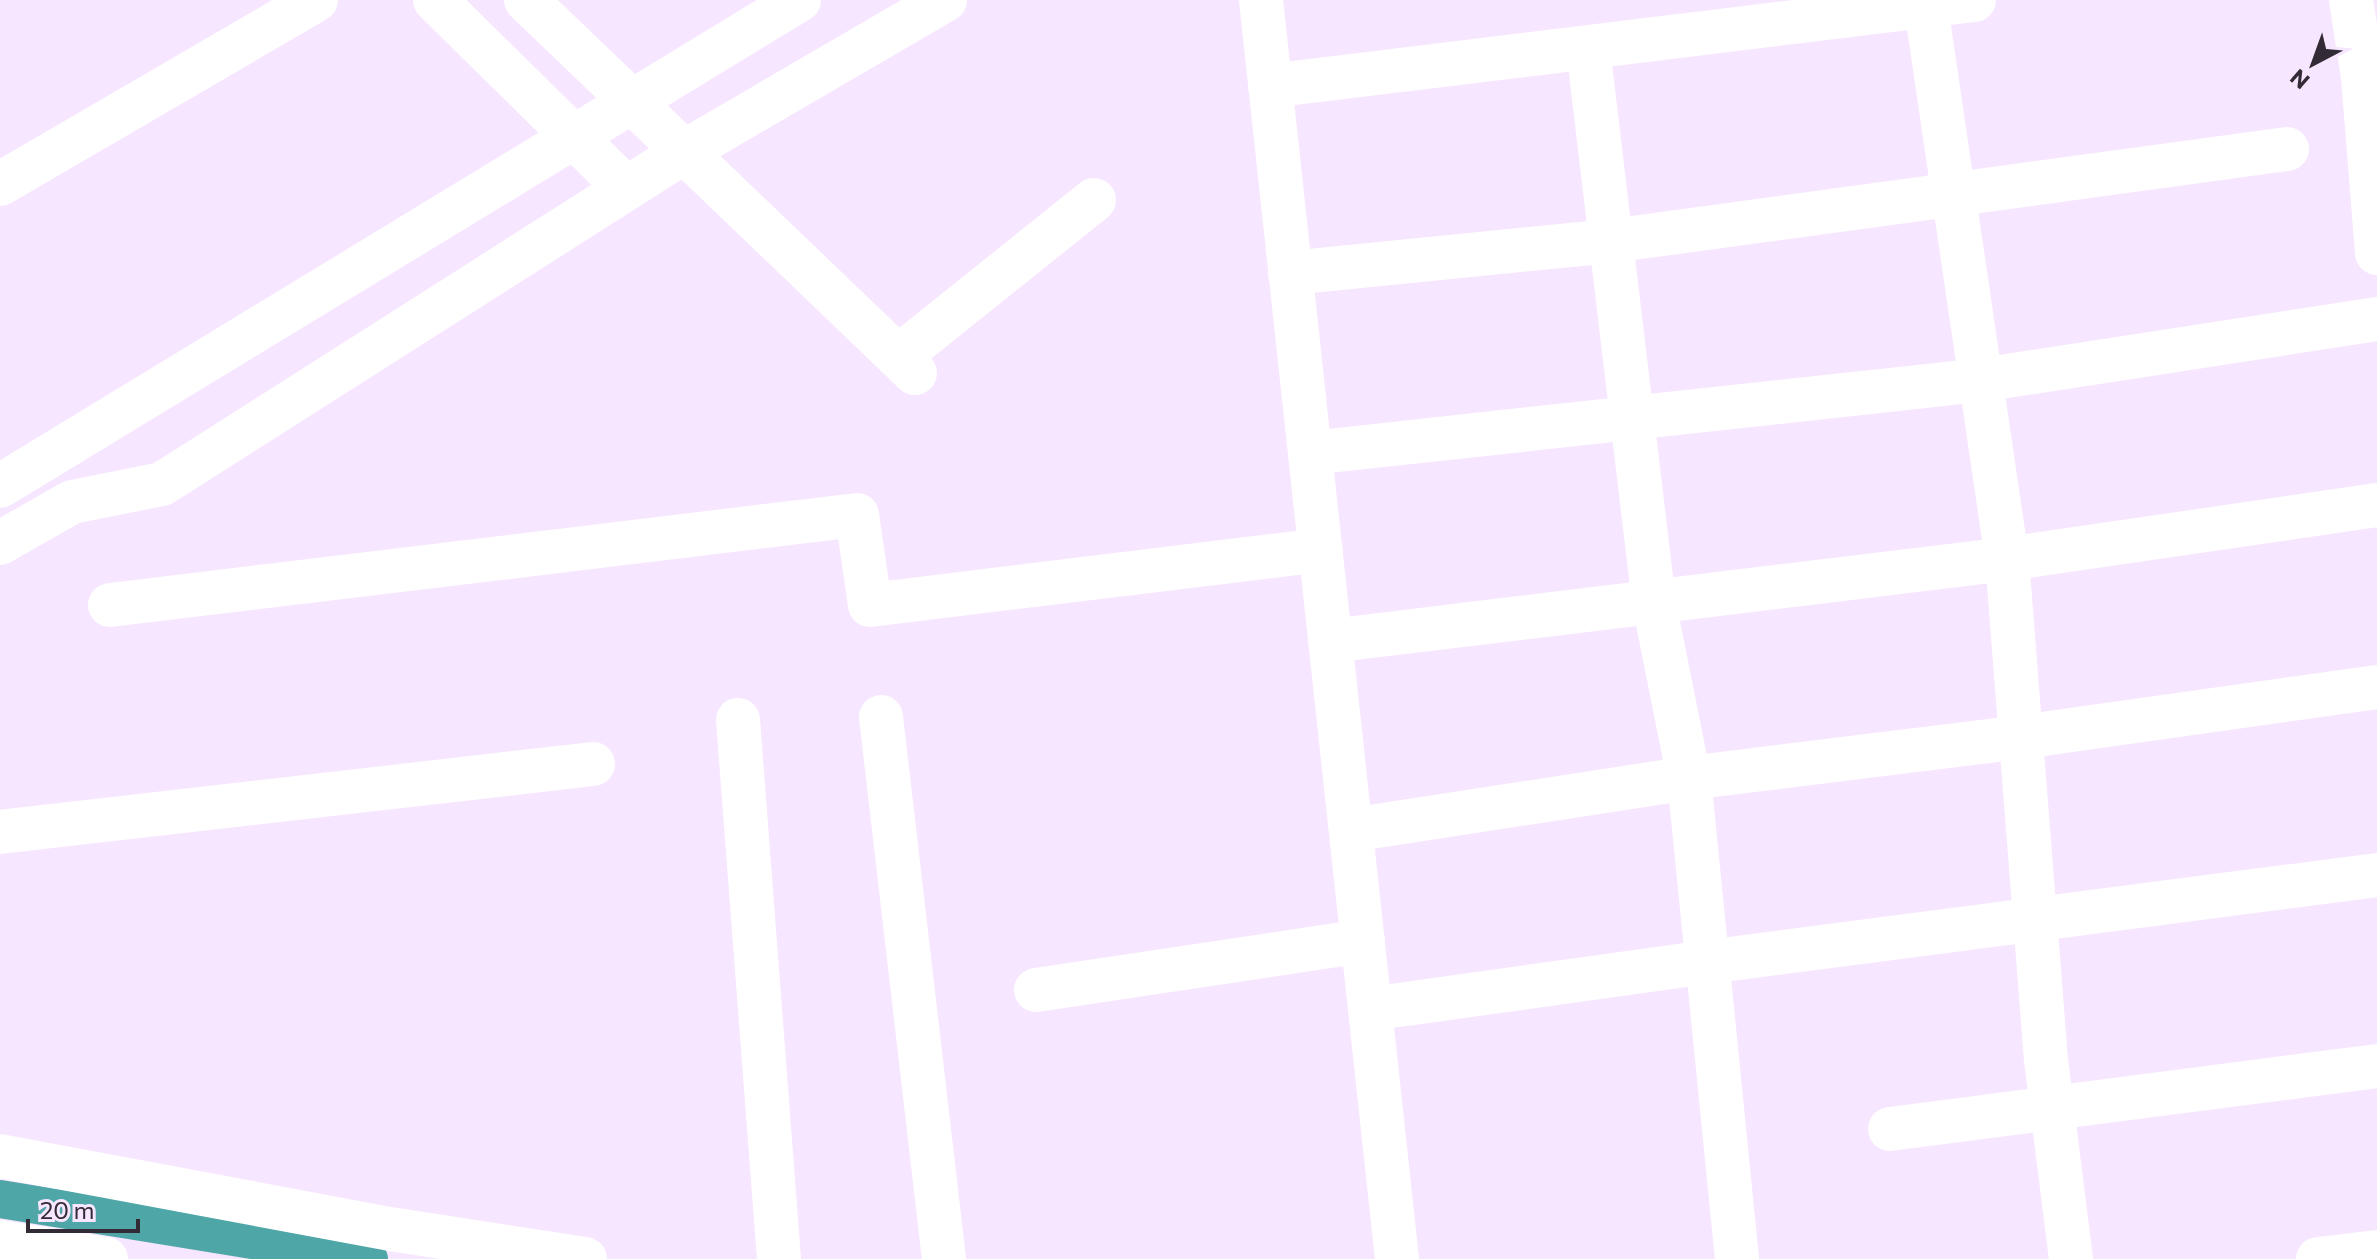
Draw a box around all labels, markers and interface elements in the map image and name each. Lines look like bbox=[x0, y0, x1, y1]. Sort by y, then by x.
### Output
north arrow bbox=[2273, 24, 2353, 104]
text: N bbox=[2284, 64, 2315, 95]
scale bar bbox=[28, 1183, 138, 1233]
text: 20 m bbox=[40, 1195, 94, 1224]

